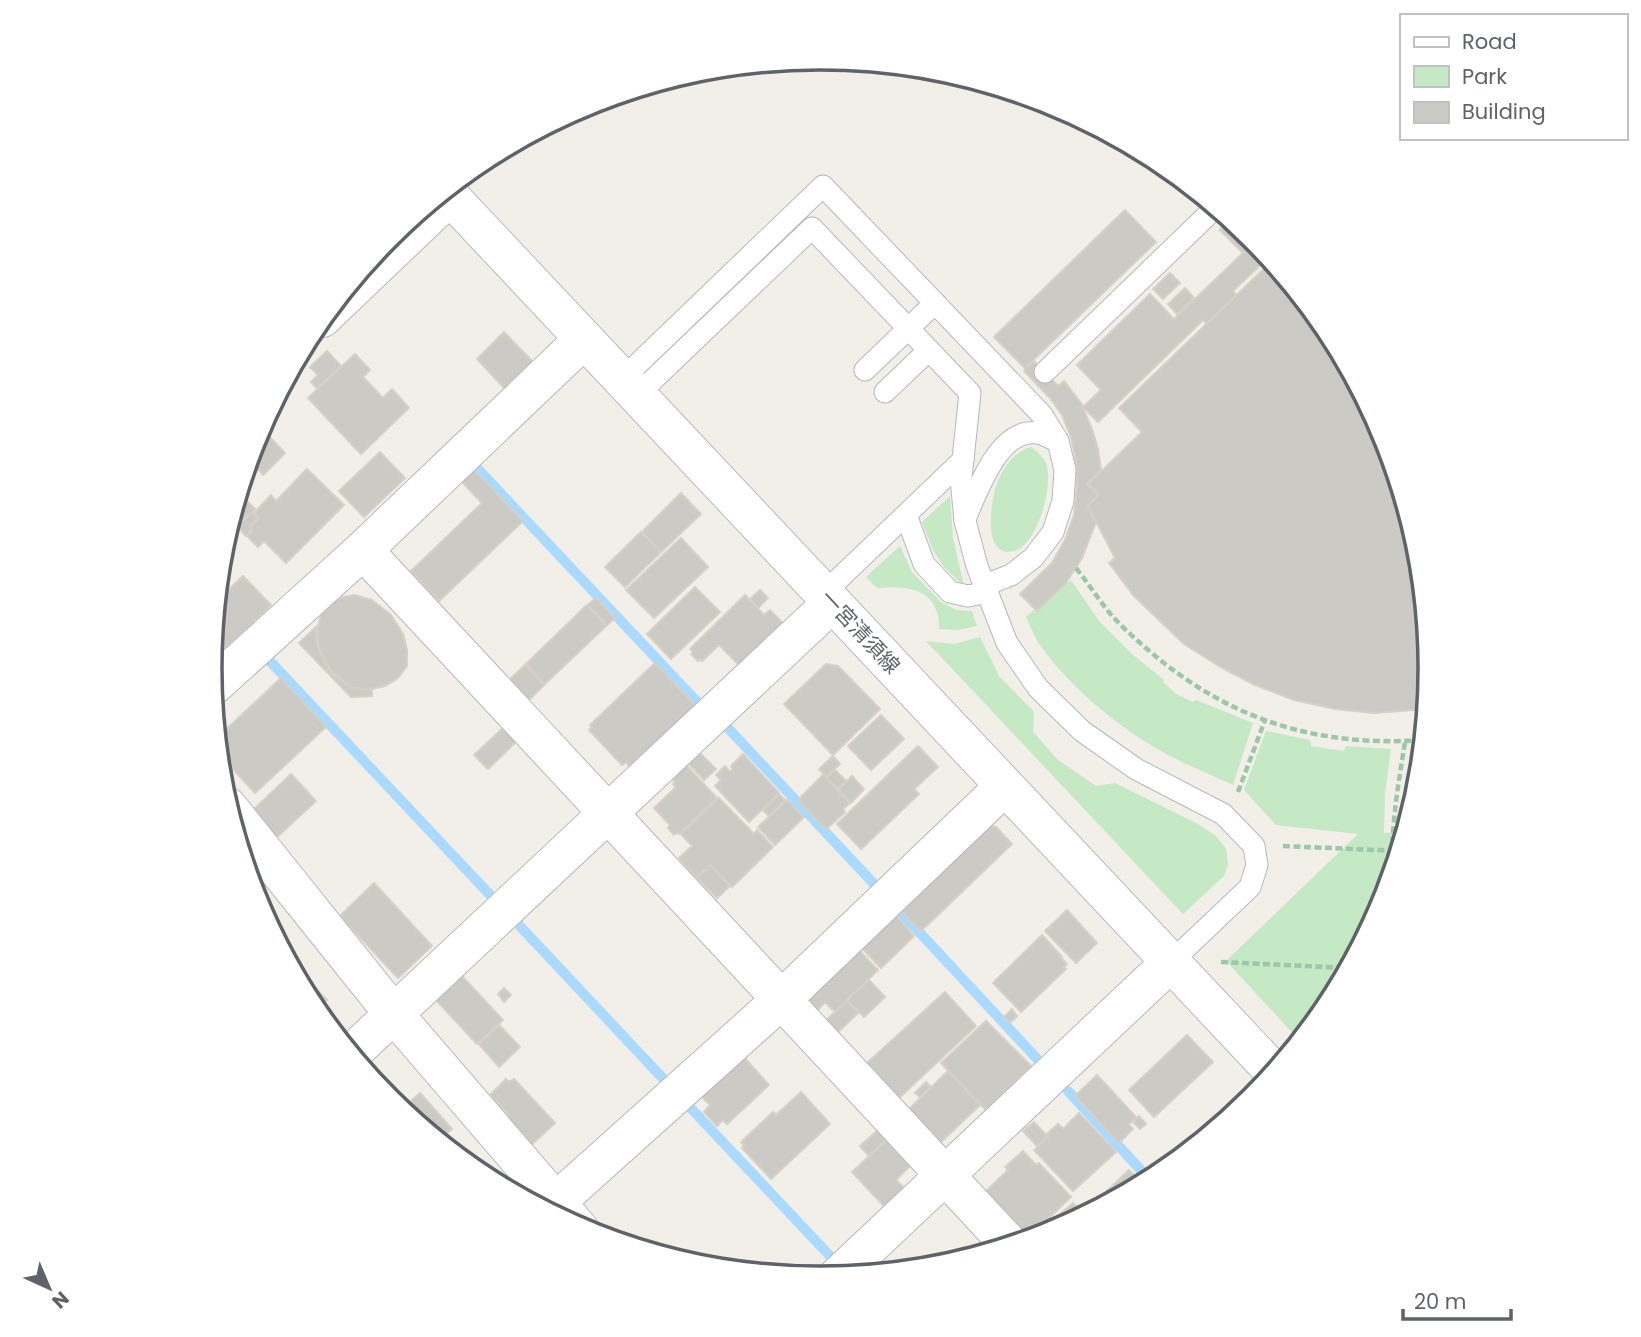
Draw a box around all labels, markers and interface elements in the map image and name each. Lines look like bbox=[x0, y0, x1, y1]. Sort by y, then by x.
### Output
legend bbox=[1400, 14, 1627, 140]
text: Road bbox=[1462, 27, 1517, 56]
text: Park bbox=[1462, 62, 1507, 91]
text: Building bbox=[1462, 97, 1546, 126]
street label: 一宮清須線 bbox=[814, 583, 907, 680]
north arrow bbox=[14, 1253, 84, 1323]
scale bar bbox=[1403, 1278, 1512, 1322]
text: N bbox=[46, 1285, 75, 1315]
text: 20 m bbox=[1414, 1287, 1467, 1316]

